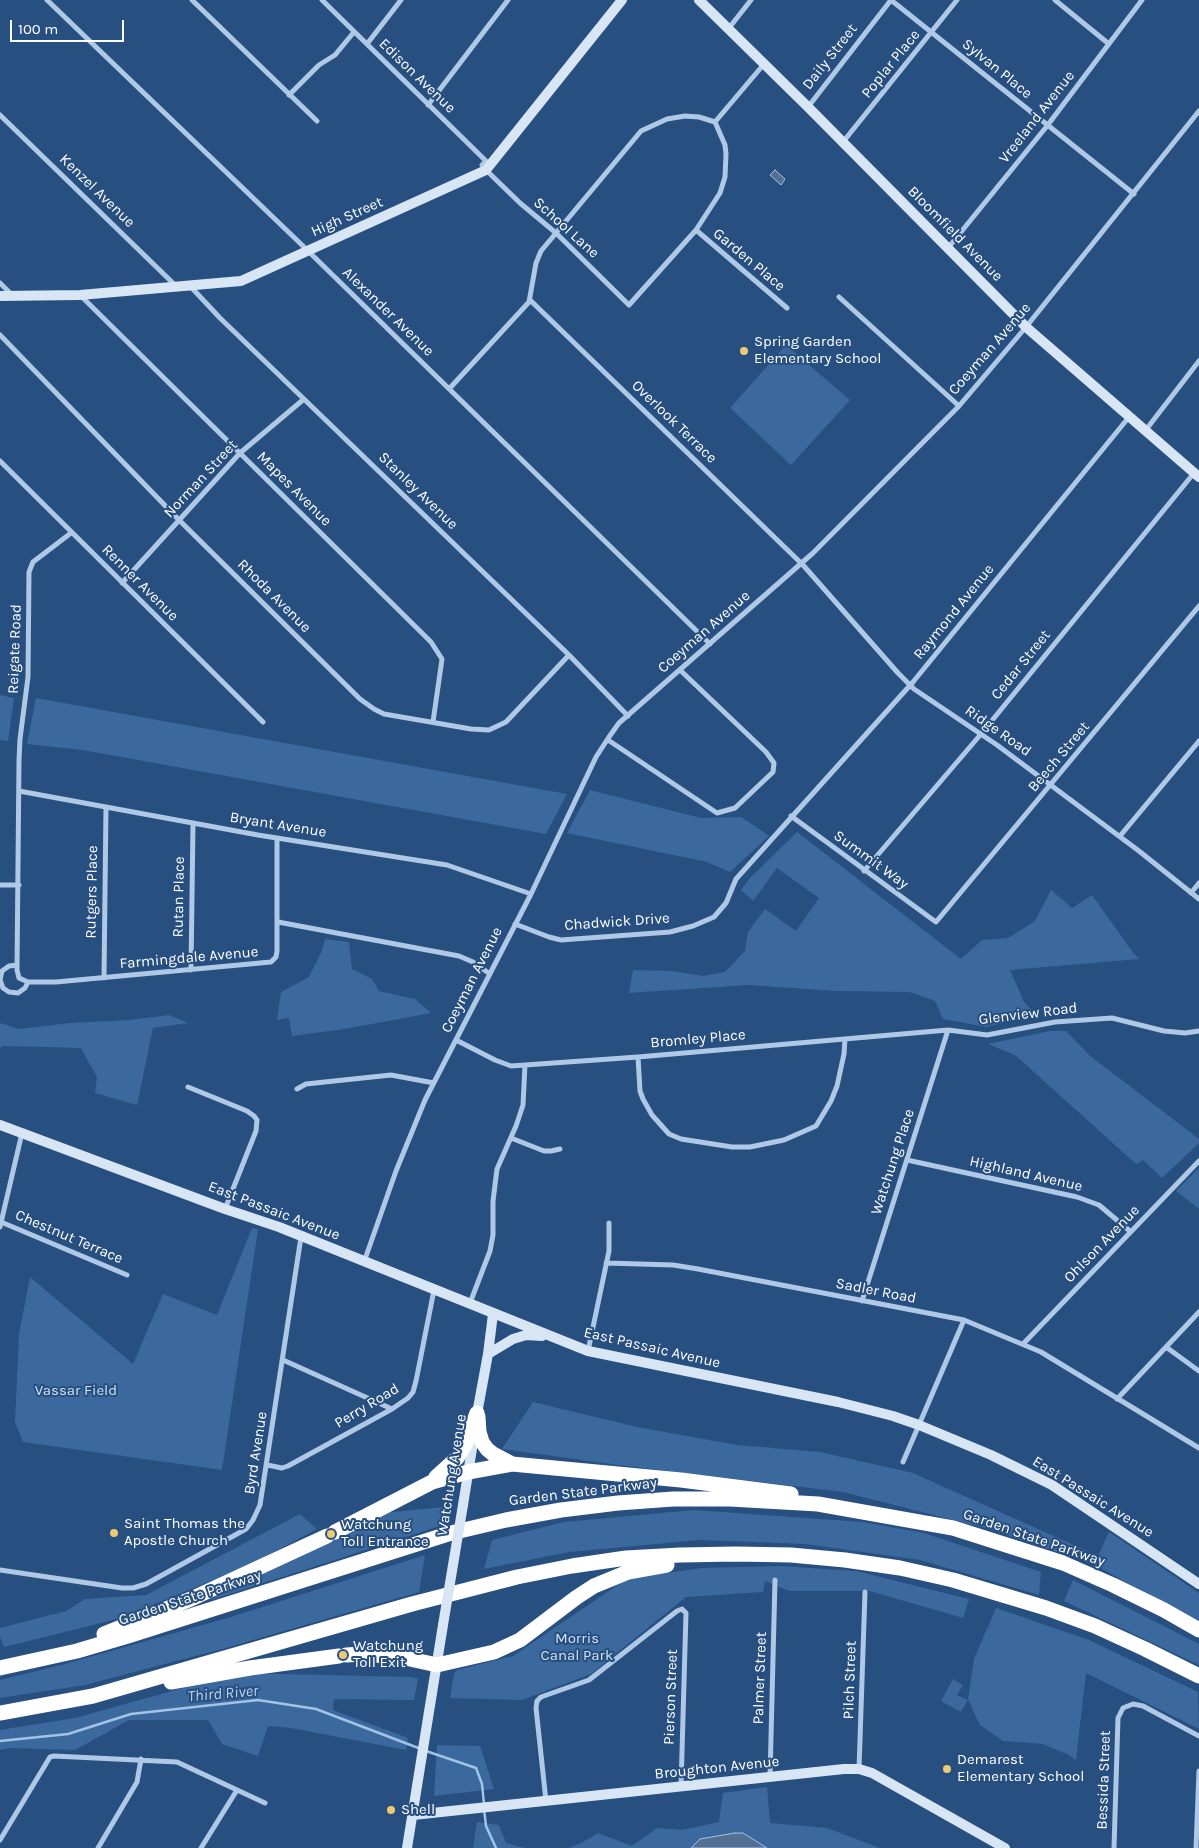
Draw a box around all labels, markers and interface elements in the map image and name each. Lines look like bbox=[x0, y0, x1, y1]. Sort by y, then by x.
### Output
scale bar bbox=[12, 10, 126, 42]
text: 100 m bbox=[18, 20, 58, 38]
street label: Daily Street bbox=[799, 21, 861, 93]
street label: Poplar Place bbox=[858, 26, 924, 102]
street label: Edison Avenue bbox=[375, 35, 459, 117]
street label: Sylvan Place bbox=[958, 35, 1036, 103]
street label: Vreeland Avenue bbox=[995, 67, 1079, 167]
street label: Kenzel Avenue bbox=[56, 151, 138, 231]
street label: Bloomfield Avenue bbox=[904, 183, 1006, 285]
street label: High Street bbox=[308, 193, 386, 241]
street label: School Lane bbox=[529, 194, 603, 262]
street label: Garden Place bbox=[709, 225, 789, 295]
street label: Alexander Avenue bbox=[338, 264, 438, 360]
street label: Coeyman Avenue bbox=[945, 299, 1035, 399]
place label: Spring Garden Elementary School bbox=[754, 333, 881, 368]
marker: Spring Garden Elementary School bbox=[738, 345, 750, 357]
street label: Overlook Terrace bbox=[628, 377, 720, 467]
street label: Norman Street bbox=[160, 436, 242, 522]
street label: Mapes Avenue bbox=[253, 448, 335, 530]
street label: Stanley Avenue bbox=[374, 448, 462, 534]
street label: Renner Avenue bbox=[98, 541, 182, 625]
street label: Rhoda Avenue bbox=[234, 556, 314, 636]
street label: Raymond Avenue bbox=[910, 561, 998, 663]
street label: Coeyman Avenue bbox=[654, 587, 754, 677]
street label: Reigate Road bbox=[4, 604, 26, 694]
street label: Cedar Street bbox=[988, 627, 1054, 703]
street label: Ridge Road bbox=[961, 702, 1035, 760]
street label: Beech Street bbox=[1024, 718, 1094, 796]
street label: Bryant Avenue bbox=[228, 808, 328, 842]
street label: Summit Way bbox=[830, 827, 912, 893]
street label: Rutgers Place bbox=[82, 845, 102, 939]
street label: Rutan Place bbox=[169, 856, 189, 938]
street label: Chadwick Drive bbox=[564, 909, 670, 935]
street label: Coeyman Avenue bbox=[438, 924, 506, 1036]
street label: Farmingdale Avenue bbox=[119, 943, 259, 973]
street label: Glenview Road bbox=[978, 999, 1078, 1029]
street label: Bromley Place bbox=[650, 1026, 746, 1052]
street label: Watchung Place bbox=[867, 1107, 919, 1217]
street label: Highland Avenue bbox=[968, 1152, 1084, 1196]
street label: East Passaic Avenue bbox=[206, 1178, 342, 1244]
street label: Ohlson Avenue bbox=[1060, 1201, 1144, 1287]
street label: Chestnut Terrace bbox=[12, 1206, 126, 1268]
street label: Sadler Road bbox=[834, 1274, 918, 1308]
street label: East Passaic Avenue bbox=[582, 1324, 722, 1372]
street label: Perry Road bbox=[332, 1380, 402, 1432]
park label: Vassar Field bbox=[35, 1382, 117, 1400]
street label: Byrd Avenue bbox=[241, 1410, 271, 1496]
street label: Watchung Avenue bbox=[433, 1413, 471, 1537]
street label: East Passaic Avenue bbox=[1029, 1452, 1157, 1542]
street label: Garden State Parkway bbox=[508, 1474, 658, 1510]
street label: Garden State Parkway bbox=[961, 1505, 1107, 1571]
place label: Saint Thomas the Apostle Church bbox=[124, 1515, 245, 1550]
place label: Watchung Toll Entrance bbox=[341, 1516, 429, 1551]
marker: Saint Thomas the Apostle Church bbox=[108, 1527, 120, 1539]
marker: Watchung Toll Entrance bbox=[325, 1528, 337, 1540]
street label: Garden State Parkway bbox=[116, 1566, 264, 1630]
park label: Morris Canal Park bbox=[541, 1630, 613, 1665]
street label: Palmer Street bbox=[749, 1631, 771, 1725]
place label: Watchung Toll Exit bbox=[353, 1637, 423, 1672]
street label: Pilch Street bbox=[840, 1640, 860, 1720]
marker: Watchung Toll Exit bbox=[337, 1649, 349, 1661]
street label: Pierson Street bbox=[660, 1649, 682, 1745]
water label: Third River bbox=[187, 1681, 259, 1707]
street label: Bessida Street bbox=[1093, 1730, 1115, 1830]
place label: Demarest Elementary School bbox=[957, 1751, 1084, 1786]
street label: Broughton Avenue bbox=[654, 1752, 780, 1784]
marker: Demarest Elementary School bbox=[941, 1763, 953, 1775]
place label: Shell bbox=[401, 1801, 435, 1819]
marker: Shell bbox=[385, 1804, 397, 1816]

